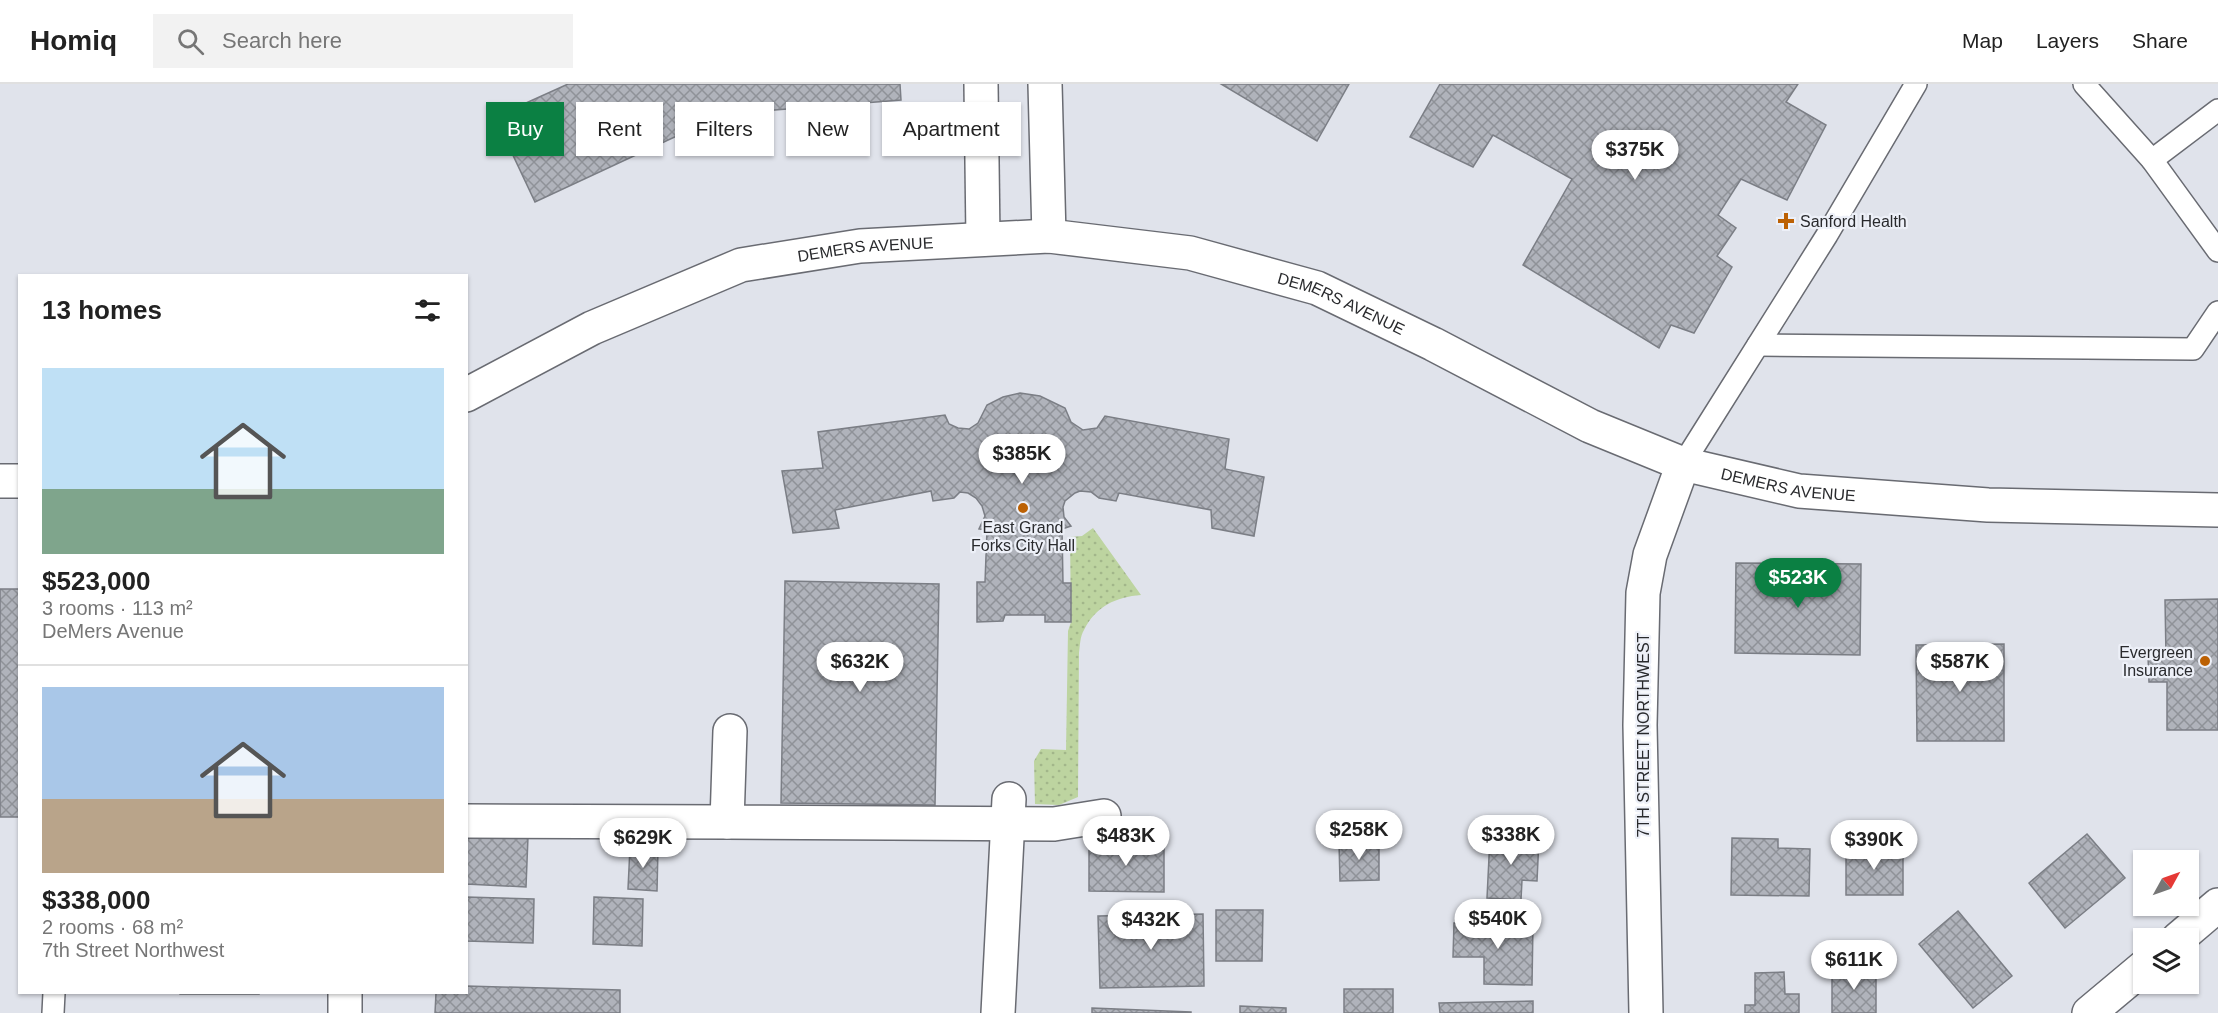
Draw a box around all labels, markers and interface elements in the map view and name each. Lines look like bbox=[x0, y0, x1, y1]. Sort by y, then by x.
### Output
search box bbox=[153, 14, 573, 68]
text: Homiq bbox=[30, 25, 117, 56]
icon: search bbox=[174, 25, 207, 58]
text: Search here bbox=[222, 28, 342, 53]
text: Map bbox=[1962, 29, 2003, 52]
text: Layers bbox=[2036, 29, 2099, 52]
text: Share bbox=[2132, 29, 2188, 52]
chip: Buy bbox=[486, 102, 564, 156]
chip: Rent bbox=[576, 102, 663, 156]
chip: Filters bbox=[675, 102, 774, 156]
chip: New bbox=[786, 102, 870, 156]
chip: Apartment bbox=[882, 102, 1021, 156]
pin: $375K bbox=[1593, 130, 1677, 181]
text: $375K bbox=[1606, 138, 1664, 160]
marker: Sanford Health bbox=[1777, 212, 1795, 230]
place label: Sanford Health bbox=[1800, 213, 1907, 230]
street label: DEMERS AVENUE bbox=[796, 234, 934, 265]
street label: DEMERS AVENUE bbox=[1276, 270, 1407, 338]
icon: filters bbox=[411, 294, 444, 327]
text: 13 homes bbox=[42, 295, 162, 325]
icon: home bbox=[189, 407, 297, 515]
pin: $385K bbox=[980, 434, 1064, 485]
text: $385K bbox=[993, 442, 1051, 464]
street label: DEMERS AVENUE bbox=[1719, 465, 1856, 504]
marker: East Grand Forks City Hall bbox=[1016, 501, 1030, 515]
place label: East Grand Forks City Hall bbox=[971, 519, 1075, 554]
pin: $523K bbox=[1756, 558, 1840, 609]
text: $523,000 bbox=[42, 566, 150, 596]
text: $523K bbox=[1769, 566, 1827, 588]
text: 3 rooms · 113 m² bbox=[42, 597, 193, 619]
text: DeMers Avenue bbox=[42, 620, 184, 642]
street label: 7TH STREET NORTHWEST bbox=[1635, 632, 1652, 837]
pin: $632K bbox=[818, 642, 902, 693]
pin: $587K bbox=[1918, 642, 2002, 693]
place label: Evergreen Insurance bbox=[2119, 644, 2193, 679]
text: $632K bbox=[831, 650, 889, 672]
text: $587K bbox=[1931, 650, 1989, 672]
marker: Evergreen Insurance bbox=[2198, 654, 2212, 668]
icon: home bbox=[189, 726, 297, 834]
pin: $258K bbox=[1317, 810, 1401, 861]
pin: $338K bbox=[1469, 815, 1553, 866]
pin: $483K bbox=[1084, 816, 1168, 867]
pin: $629K bbox=[601, 818, 685, 869]
text: $258K bbox=[1330, 818, 1388, 840]
pin: $390K bbox=[1832, 820, 1916, 871]
text: $338K bbox=[1482, 823, 1540, 845]
text: $483K bbox=[1097, 824, 1155, 846]
text: $629K bbox=[614, 826, 672, 848]
text: $390K bbox=[1845, 828, 1903, 850]
north arrow bbox=[2133, 850, 2199, 916]
map controls bbox=[2133, 850, 2199, 994]
text: $338,000 bbox=[42, 885, 150, 915]
pin: $540K bbox=[1456, 899, 1540, 950]
pin: $432K bbox=[1109, 900, 1193, 951]
text: $540K bbox=[1469, 907, 1527, 929]
text: $432K bbox=[1122, 908, 1180, 930]
text: 2 rooms · 68 m² bbox=[42, 916, 183, 938]
button: layers bbox=[2133, 928, 2199, 994]
text: 7th Street Northwest bbox=[42, 939, 224, 961]
pin: $611K bbox=[1812, 940, 1896, 991]
text: $611K bbox=[1825, 948, 1883, 970]

